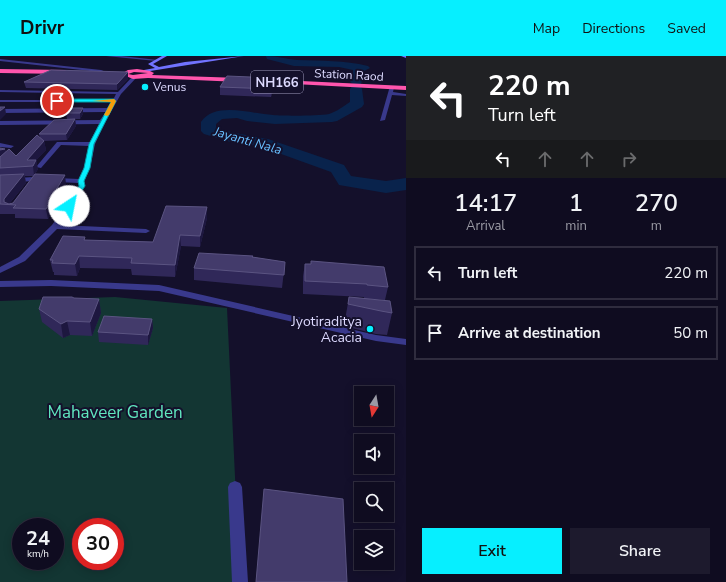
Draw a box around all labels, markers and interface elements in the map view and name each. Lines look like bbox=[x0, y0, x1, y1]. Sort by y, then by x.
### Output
text: Drivr bbox=[20, 15, 64, 41]
text: Map bbox=[533, 19, 560, 38]
text: Directions bbox=[582, 19, 645, 38]
text: Saved bbox=[667, 19, 706, 38]
street label: Station Raod bbox=[314, 65, 384, 85]
text: 220 m bbox=[488, 67, 571, 105]
road number: NH166 bbox=[251, 71, 303, 93]
icon: left bbox=[422, 72, 474, 124]
place label: Venus bbox=[152, 79, 186, 95]
marker: Venus bbox=[140, 82, 150, 92]
pin bbox=[40, 84, 74, 118]
icon: arrive bbox=[46, 90, 68, 112]
text: Turn left bbox=[488, 103, 556, 127]
water label: Jayanti Nala bbox=[211, 122, 284, 159]
icon: left bbox=[492, 148, 514, 170]
icon: ahead bbox=[534, 148, 556, 170]
icon: ahead bbox=[576, 148, 598, 170]
icon: right bbox=[618, 148, 640, 170]
position arrow bbox=[48, 185, 90, 227]
text: 14:17 bbox=[454, 187, 517, 219]
text: 1 bbox=[569, 187, 583, 219]
text: 270 bbox=[635, 187, 678, 219]
text: Arrival bbox=[466, 217, 505, 235]
text: min bbox=[565, 217, 587, 235]
text: m bbox=[651, 217, 662, 235]
icon: left bbox=[424, 262, 446, 284]
text: Turn left bbox=[458, 263, 517, 283]
text: 220 m bbox=[664, 263, 708, 283]
place label: Jyotiraditya Acacia bbox=[290, 312, 362, 347]
icon: arrive bbox=[424, 322, 446, 344]
text: Arrive at destination bbox=[458, 323, 601, 343]
text: 50 m bbox=[673, 323, 708, 343]
marker: Jyotiraditya Acacia bbox=[365, 324, 375, 334]
north arrow bbox=[354, 386, 394, 426]
map controls bbox=[354, 386, 394, 570]
park label: Mahaveer Garden bbox=[47, 401, 183, 424]
button: sound bbox=[354, 434, 394, 474]
button: search bbox=[354, 482, 394, 522]
speed limit sign: 30 bbox=[72, 518, 124, 570]
text: 24 bbox=[26, 525, 50, 552]
button: Exit bbox=[422, 528, 562, 574]
button: Share bbox=[570, 528, 710, 574]
button: layers bbox=[354, 530, 394, 570]
text: km/h bbox=[27, 547, 49, 561]

